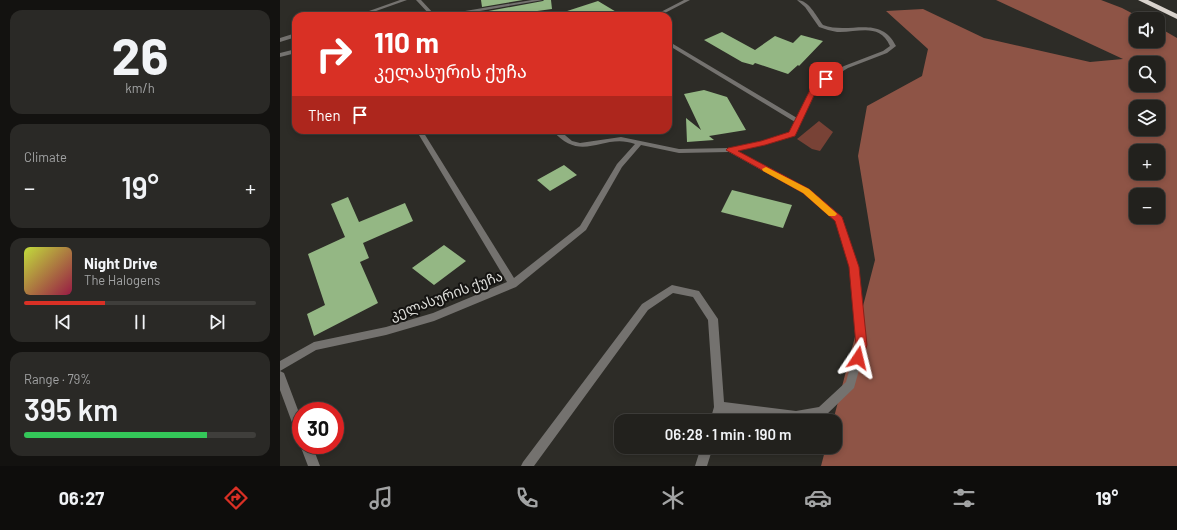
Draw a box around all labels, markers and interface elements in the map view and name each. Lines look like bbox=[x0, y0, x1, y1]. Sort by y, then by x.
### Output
map controls bbox=[1129, 12, 1165, 224]
button: sound bbox=[1129, 12, 1165, 48]
text: 26 bbox=[111, 23, 169, 85]
text: 110 m bbox=[374, 25, 439, 59]
icon: right bbox=[308, 28, 360, 80]
button: search bbox=[1129, 56, 1165, 92]
text: კელასურის ქუჩა bbox=[374, 60, 527, 82]
pin bbox=[809, 62, 843, 96]
icon: arrive bbox=[815, 68, 837, 90]
text: km/h bbox=[125, 80, 155, 96]
button: layers bbox=[1129, 100, 1165, 136]
icon: arrive bbox=[349, 104, 371, 126]
text: Then bbox=[308, 106, 341, 124]
button: + bbox=[1129, 144, 1165, 180]
text: Climate bbox=[24, 149, 67, 165]
text: 19° bbox=[121, 169, 159, 205]
text: − bbox=[24, 174, 35, 200]
text: + bbox=[245, 174, 256, 200]
button: − bbox=[1129, 188, 1165, 224]
text: Night Drive bbox=[84, 254, 157, 272]
street label: კელასურის ქუჩა bbox=[387, 267, 505, 324]
text: The Halogens bbox=[84, 272, 160, 288]
icon: previous bbox=[52, 311, 74, 333]
icon: pause bbox=[129, 311, 151, 333]
icon: next bbox=[206, 311, 228, 333]
position arrow bbox=[837, 337, 879, 379]
text: Range · 79% bbox=[24, 371, 91, 387]
text: 395 km bbox=[24, 391, 118, 427]
speed limit sign: 30 bbox=[292, 402, 344, 454]
text: 06:28 · 1 min · 190 m bbox=[665, 425, 791, 443]
icon: directions bbox=[222, 484, 250, 512]
icon: music bbox=[367, 484, 395, 512]
icon: phone bbox=[513, 484, 541, 512]
icon: climate bbox=[659, 484, 687, 512]
icon: car bbox=[804, 484, 832, 512]
icon: filters bbox=[950, 484, 978, 512]
text: 06:27 bbox=[59, 487, 104, 509]
text: 19° bbox=[1095, 487, 1118, 509]

